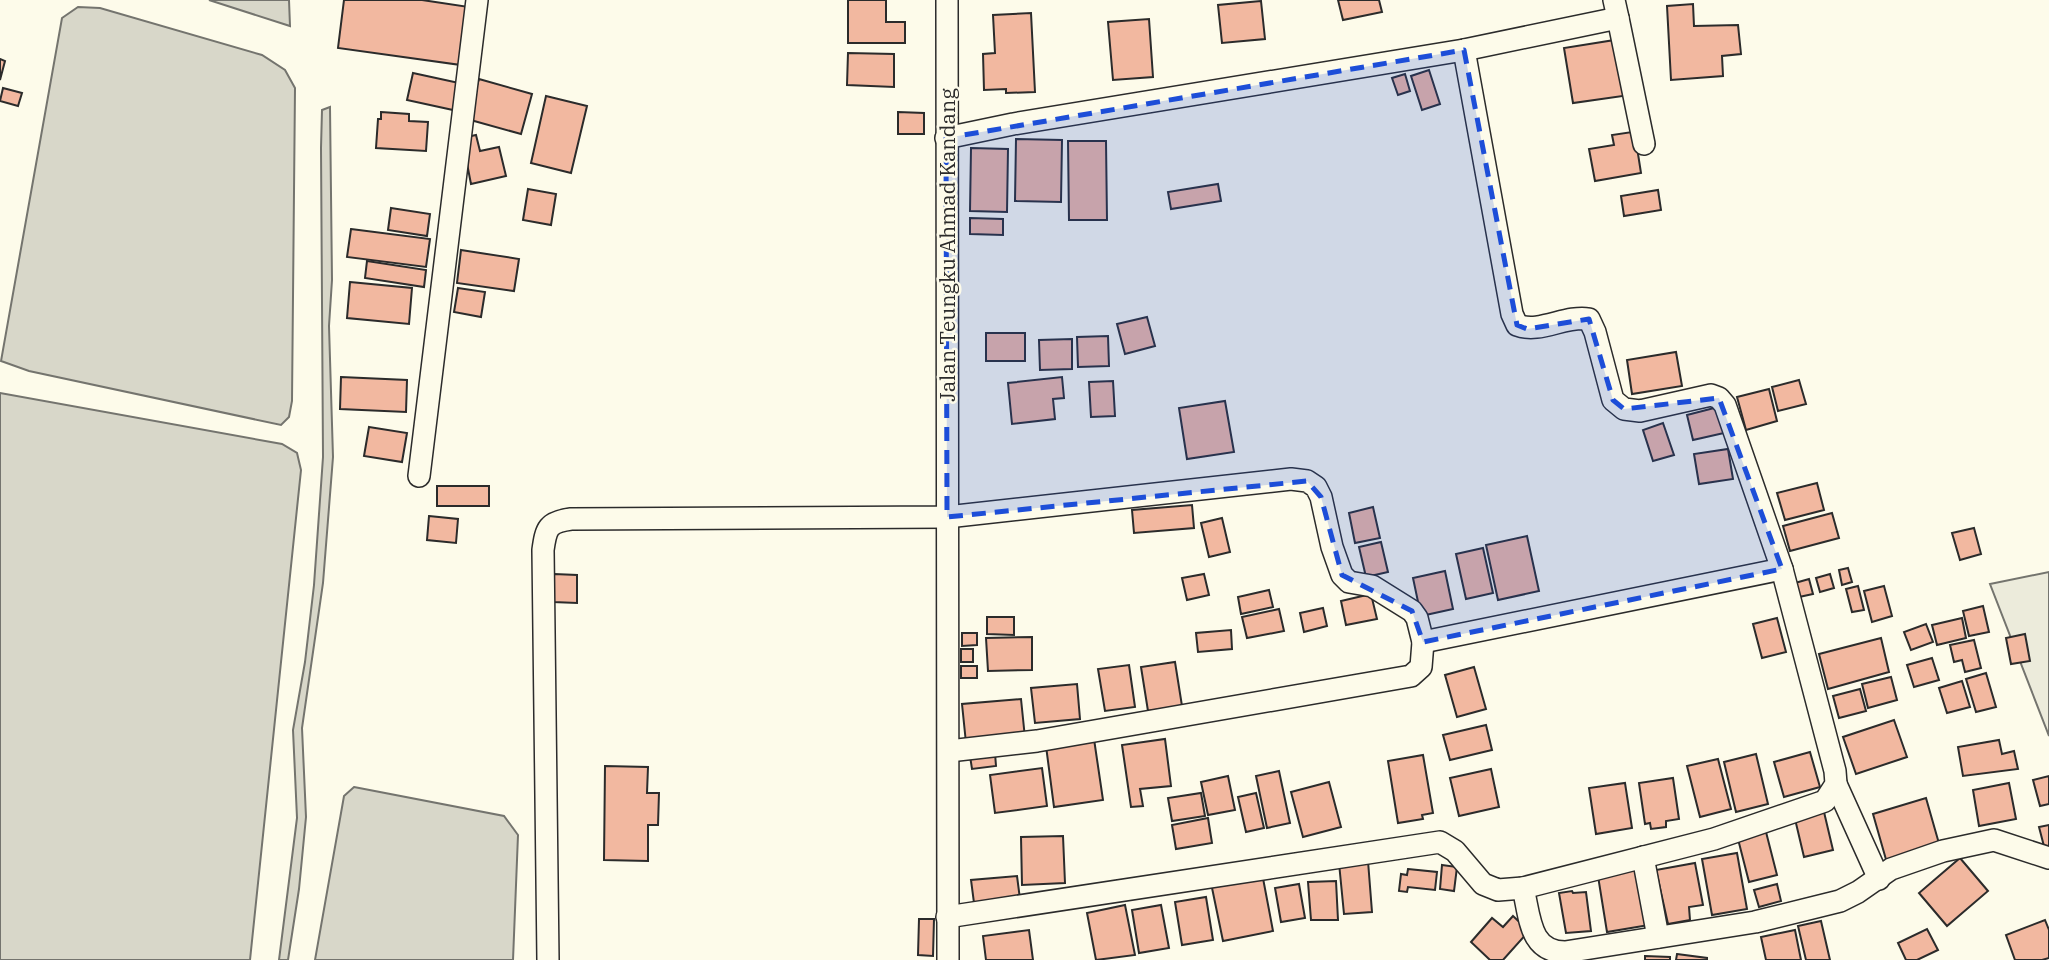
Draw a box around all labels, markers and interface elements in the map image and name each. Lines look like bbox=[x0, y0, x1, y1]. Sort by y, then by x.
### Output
street label: Jalan Teungku Ahmad Kandang bbox=[933, 88, 961, 402]

